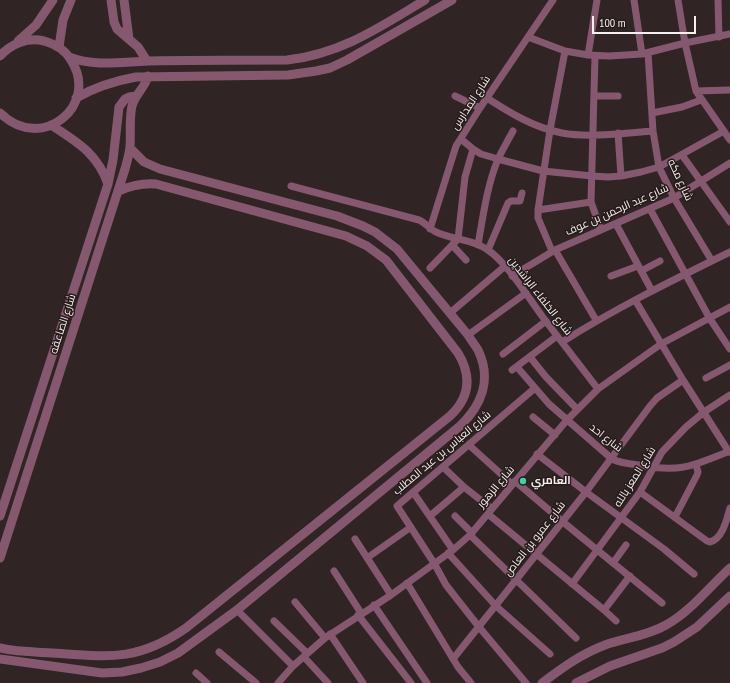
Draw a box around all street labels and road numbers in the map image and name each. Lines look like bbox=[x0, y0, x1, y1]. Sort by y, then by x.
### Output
street label: شارع المدارس bbox=[449, 73, 493, 133]
street label: شارع مكه bbox=[665, 157, 695, 203]
street label: شارع عبد الرحمن بن عوف bbox=[563, 181, 671, 239]
street label: شارع الخلفاء الراشدين bbox=[505, 254, 575, 338]
street label: شارع الصاعقه bbox=[47, 292, 79, 356]
street label: شارع العباس بن عبد المطلب bbox=[390, 408, 494, 498]
street label: شارع احد bbox=[587, 421, 625, 455]
street label: شارع المعز بالله bbox=[611, 444, 659, 510]
street label: شارع الزهور bbox=[475, 463, 517, 511]
street label: شارع عمرو بن العاص bbox=[502, 499, 568, 579]

